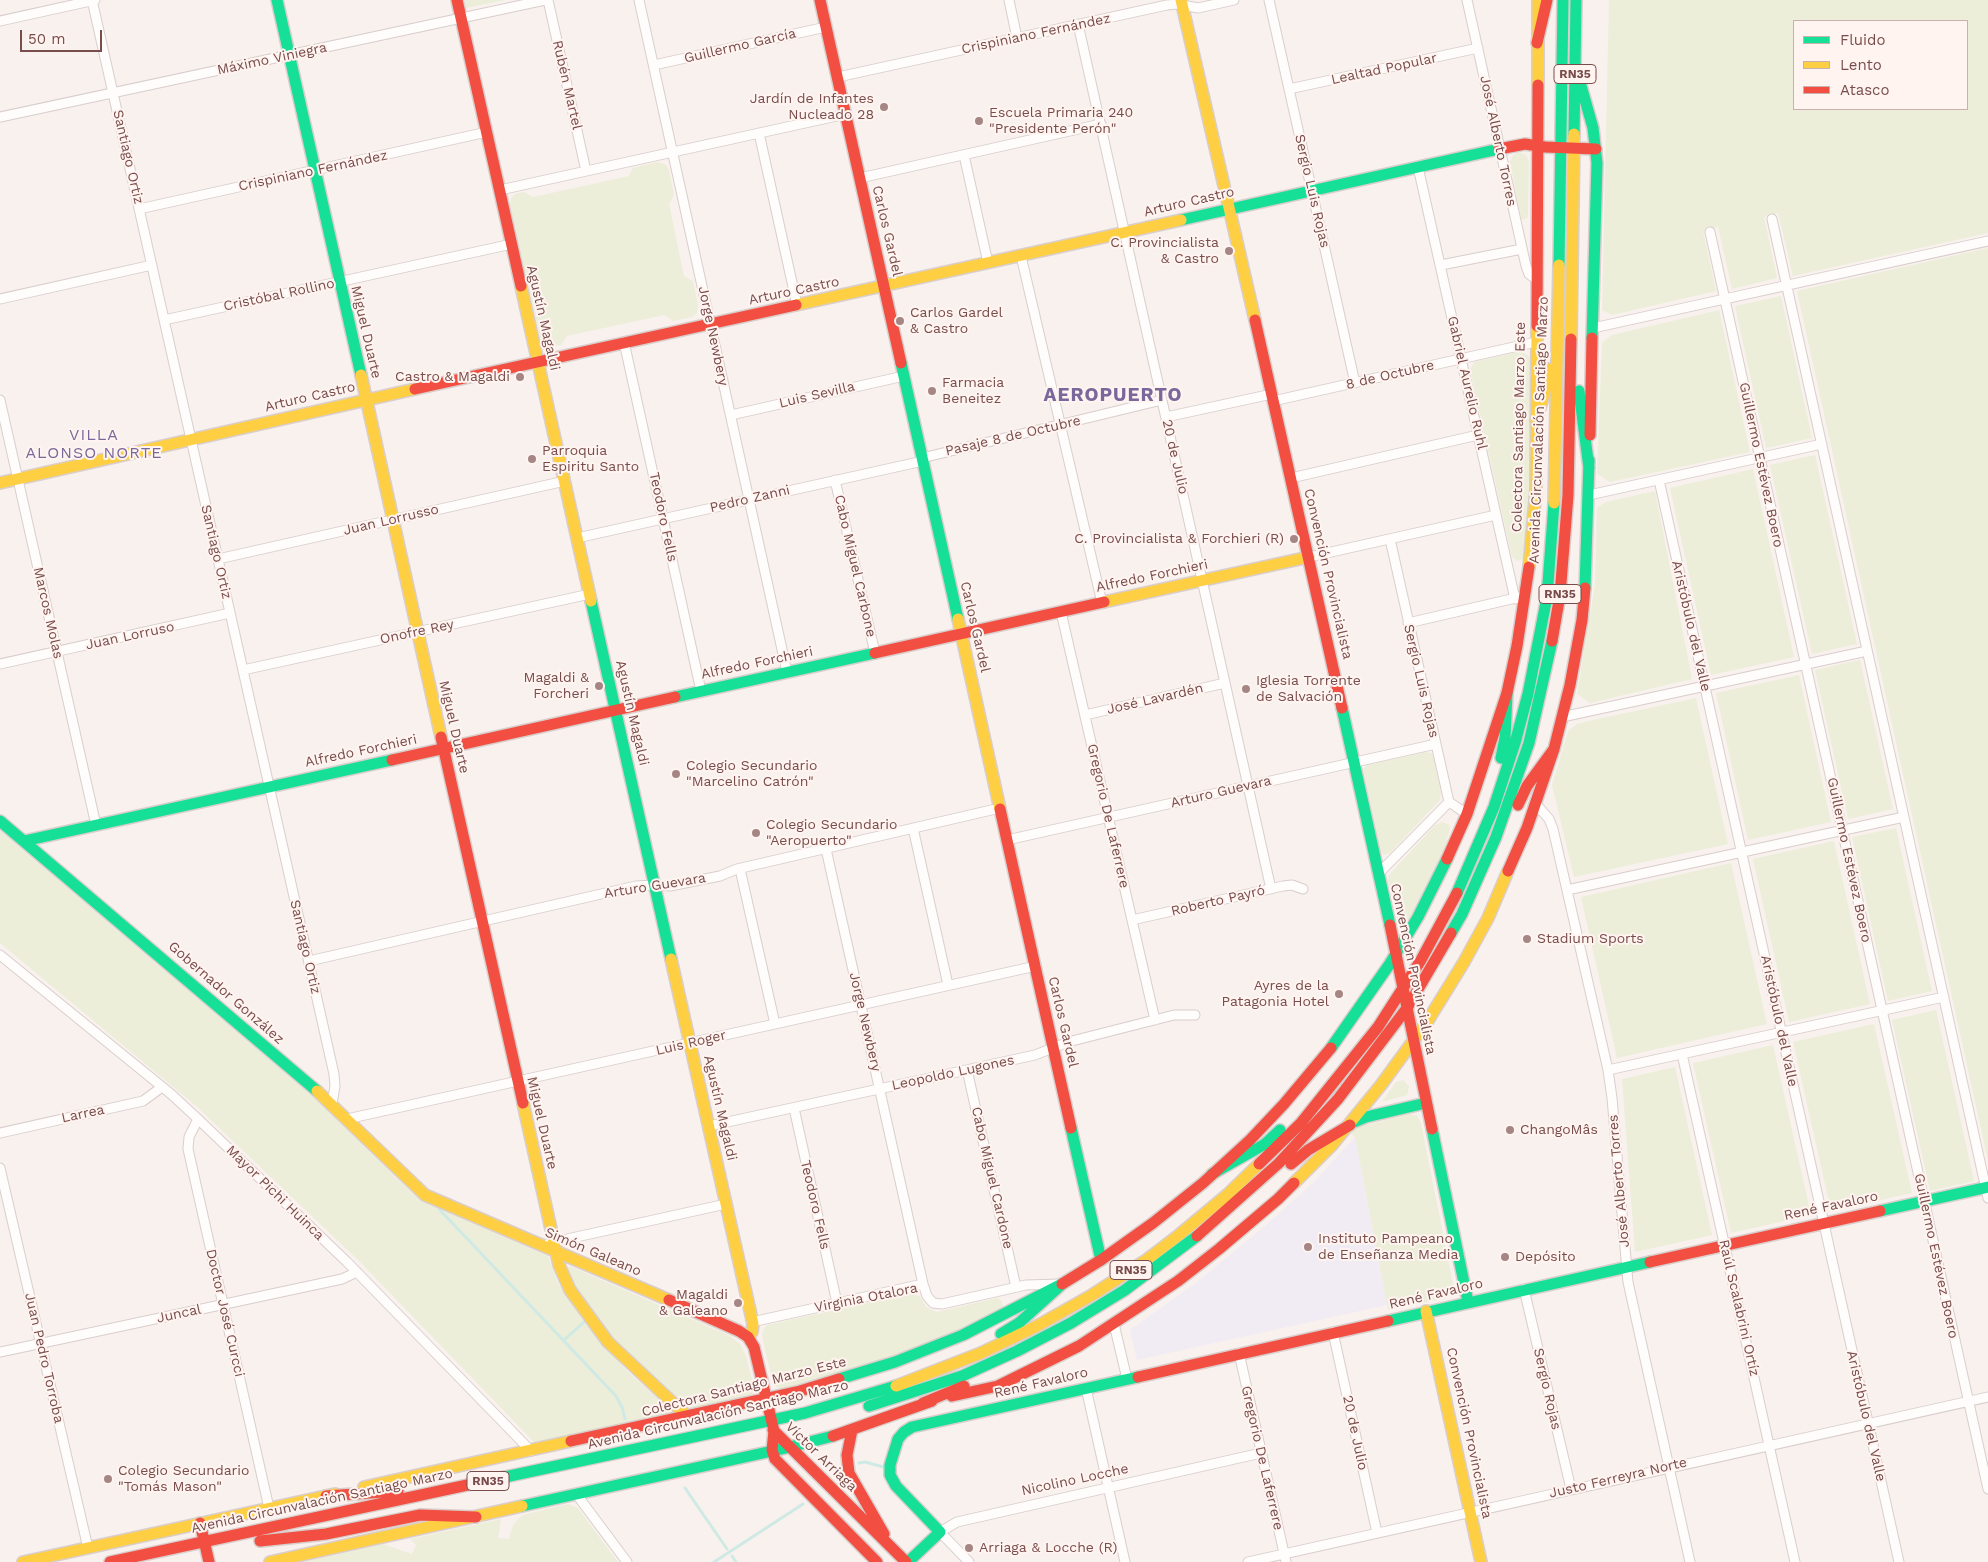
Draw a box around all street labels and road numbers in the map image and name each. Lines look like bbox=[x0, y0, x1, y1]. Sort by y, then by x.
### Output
street label: Crispiniano Fernández bbox=[960, 10, 1112, 58]
street label: Guillermo García bbox=[682, 25, 798, 67]
street label: Máximo Viniegra bbox=[216, 39, 328, 79]
street label: Rubén Martel bbox=[549, 39, 585, 131]
street label: Lealtad Popular bbox=[1330, 50, 1438, 88]
road number: RN35 bbox=[1554, 64, 1596, 84]
street label: José Alberto Torres bbox=[1476, 74, 1520, 208]
street label: Santiago Ortiz bbox=[109, 108, 147, 206]
street label: Sergio Luis Rojas bbox=[1291, 133, 1333, 249]
street label: Crispiniano Fernández bbox=[237, 147, 389, 195]
street label: Arturo Castro bbox=[1142, 183, 1236, 221]
street label: Carlos Gardel bbox=[868, 184, 906, 278]
street label: Agustín Magaldi bbox=[523, 264, 563, 372]
street label: Arturo Castro bbox=[747, 273, 841, 309]
street label: Cristóbal Rollino bbox=[222, 275, 336, 315]
street label: Miguel Duarte bbox=[347, 284, 385, 380]
street label: Jorge Newbery bbox=[694, 285, 732, 387]
street label: Avenida Circunvalación Santiago Marzo bbox=[1526, 296, 1552, 564]
street label: Gabriel Aurelio Ruhl bbox=[1443, 315, 1491, 451]
street label: Colectora Santiago Marzo Este bbox=[1509, 322, 1529, 532]
street label: 8 de Octubre bbox=[1344, 357, 1436, 393]
street label: Arturo Castro bbox=[263, 378, 357, 416]
street label: Luis Sevilla bbox=[778, 378, 856, 412]
street label: Guillermo Estévez Boero bbox=[1735, 381, 1787, 549]
street label: Pasaje 8 de Octubre bbox=[944, 412, 1082, 460]
street label: 20 de Julio bbox=[1158, 418, 1192, 496]
street label: Teodoro Fells bbox=[645, 471, 681, 563]
street label: Pedro Zanni bbox=[708, 482, 792, 516]
street label: Convención Provincialista bbox=[1300, 487, 1356, 661]
street label: Cabo Miguel Carbone bbox=[830, 493, 880, 639]
street label: Juan Lorrusso bbox=[342, 501, 440, 539]
street label: Santiago Ortiz bbox=[197, 503, 235, 601]
street label: Alfredo Forchieri bbox=[1095, 556, 1209, 596]
street label: Aristóbulo del Valle bbox=[1668, 559, 1714, 693]
street label: Marcos Molas bbox=[29, 566, 67, 660]
street label: Carlos Gardel bbox=[956, 580, 994, 674]
road number: RN35 bbox=[1539, 584, 1581, 604]
street label: Onofre Rey bbox=[378, 616, 456, 648]
street label: Juan Lorruso bbox=[84, 618, 176, 654]
street label: Sergio Luis Rojas bbox=[1400, 623, 1442, 739]
street label: Alfredo Forchieri bbox=[700, 643, 814, 683]
street label: Agustín Magaldi bbox=[612, 659, 652, 767]
street label: Miguel Duarte bbox=[435, 679, 473, 775]
street label: José Lavardén bbox=[1105, 680, 1205, 718]
street label: Alfredo Forchieri bbox=[304, 731, 418, 771]
street label: Gregorio De Laferrere bbox=[1083, 742, 1133, 890]
street label: Arturo Guevara bbox=[1169, 772, 1273, 812]
street label: Guillermo Estévez Boero bbox=[1823, 776, 1875, 944]
street label: Arturo Guevara bbox=[603, 870, 707, 902]
street label: Roberto Payró bbox=[1169, 882, 1267, 920]
street label: Convención Provincialista bbox=[1387, 882, 1439, 1056]
street label: Santiago Ortiz bbox=[286, 898, 324, 996]
street label: Gobernador González bbox=[165, 938, 287, 1048]
street label: Aristóbulo del Valle bbox=[1757, 954, 1801, 1088]
street label: Jorge Newbery bbox=[845, 971, 885, 1073]
street label: Carlos Gardel bbox=[1044, 975, 1082, 1069]
street label: Luis Roger bbox=[654, 1027, 728, 1059]
street label: Leopoldo Lugones bbox=[890, 1052, 1016, 1094]
street label: Agustín Magaldi bbox=[700, 1054, 740, 1162]
street label: Miguel Duarte bbox=[523, 1075, 561, 1171]
street label: Larrea bbox=[60, 1101, 106, 1127]
street label: Cabo Miguel Cardone bbox=[967, 1105, 1017, 1251]
street label: José Alberto Torres bbox=[1605, 1114, 1633, 1248]
street label: Mayor Pichi Huinca bbox=[223, 1142, 327, 1244]
street label: Teodoro Fells bbox=[797, 1159, 833, 1251]
street label: Guillermo Estévez Boero bbox=[1910, 1172, 1962, 1340]
street label: René Favaloro bbox=[1782, 1188, 1880, 1224]
street label: Simón Galeano bbox=[542, 1224, 644, 1280]
street label: Raúl Scalabrini Ortíz bbox=[1715, 1238, 1763, 1378]
street label: Doctor José Curcci bbox=[202, 1247, 248, 1379]
road number: RN35 bbox=[1110, 1260, 1152, 1280]
street label: René Favaloro bbox=[1387, 1275, 1485, 1313]
street label: Virginia Otalora bbox=[813, 1280, 919, 1316]
street label: Juan Pedro Torroba bbox=[21, 1291, 67, 1425]
street label: Juncal bbox=[155, 1301, 203, 1327]
street label: Convención Provincialista bbox=[1443, 1346, 1495, 1520]
street label: Sergio Rojas bbox=[1529, 1347, 1565, 1431]
street label: Aristóbulo del Valle bbox=[1843, 1349, 1889, 1483]
street label: Colectora Santiago Marzo Este bbox=[640, 1353, 848, 1421]
street label: René Favaloro bbox=[992, 1364, 1090, 1402]
street label: Avenida Circunvalación Santiago Marzo bbox=[586, 1377, 850, 1453]
street label: Gregorio De Laferrere bbox=[1237, 1384, 1287, 1532]
street label: 20 de Julio bbox=[1339, 1394, 1371, 1472]
street label: Víctor Arriaga bbox=[782, 1419, 860, 1495]
street label: Justo Ferreyra Norte bbox=[1547, 1454, 1689, 1502]
street label: Nicolino Locche bbox=[1020, 1460, 1130, 1500]
street label: Avenida Circunvalación Santiago Marzo bbox=[190, 1465, 454, 1537]
road number: RN35 bbox=[467, 1472, 509, 1490]

